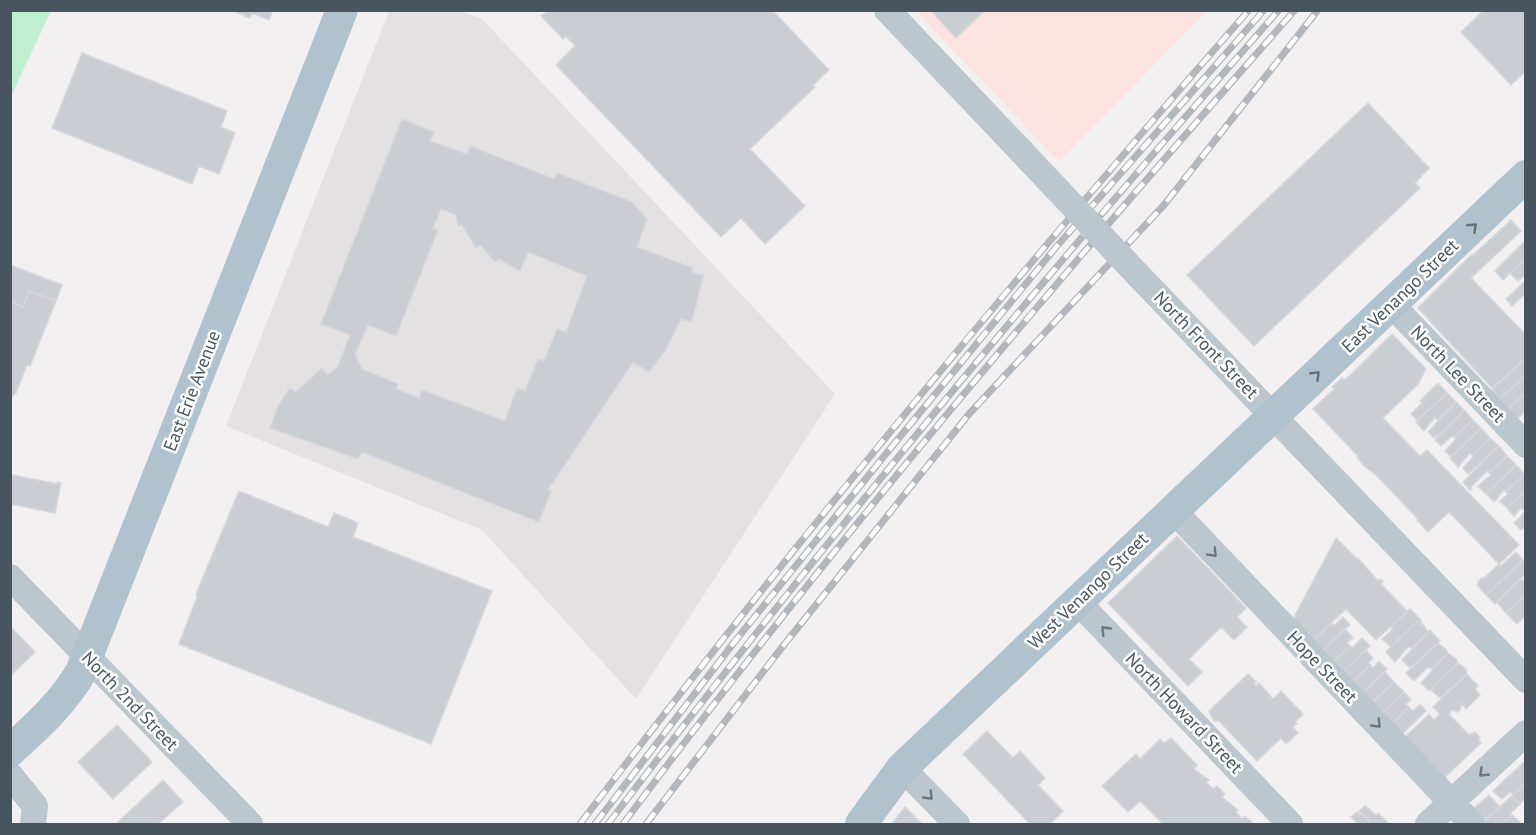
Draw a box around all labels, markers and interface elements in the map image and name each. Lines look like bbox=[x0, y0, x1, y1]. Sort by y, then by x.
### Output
one-way arrow bbox=[1466, 223, 1476, 234]
street label: East Venango Street bbox=[1336, 234, 1463, 357]
street label: North Front Street bbox=[1149, 286, 1264, 403]
street label: North Lee Street bbox=[1406, 320, 1510, 427]
street label: East Erie Avenue bbox=[158, 327, 225, 454]
one-way arrow bbox=[1309, 372, 1320, 383]
street label: West Venango Street bbox=[1023, 527, 1153, 654]
one-way arrow bbox=[1206, 545, 1217, 556]
street label: Hope Street bbox=[1282, 626, 1362, 708]
one-way arrow bbox=[1101, 627, 1112, 637]
street label: North 2nd Street bbox=[77, 646, 184, 755]
street label: North Howard Street bbox=[1121, 647, 1248, 778]
one-way arrow bbox=[1369, 717, 1380, 728]
one-way arrow bbox=[1479, 766, 1489, 777]
one-way arrow bbox=[922, 789, 933, 800]

